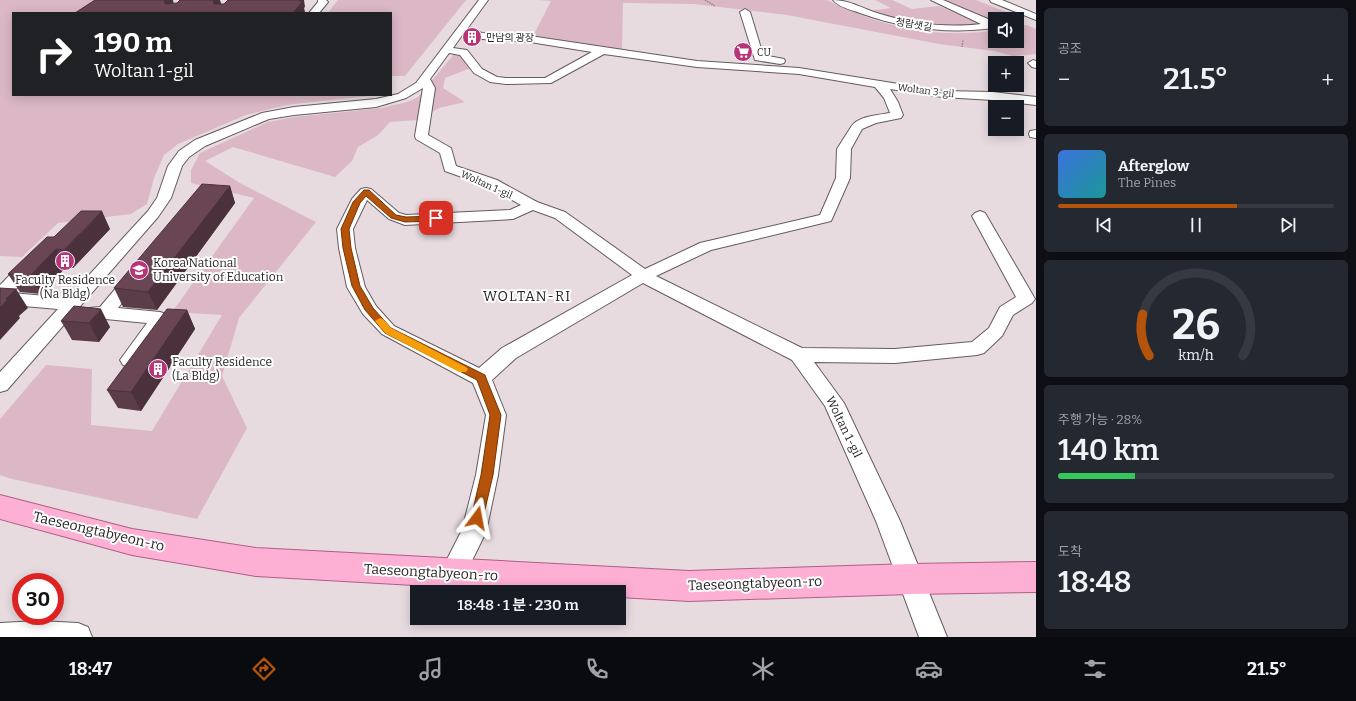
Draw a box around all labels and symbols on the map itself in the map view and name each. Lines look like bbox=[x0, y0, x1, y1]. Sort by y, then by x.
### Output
street label: 청람샛길 bbox=[895, 16, 933, 34]
building icon: 만남의 광장 bbox=[461, 26, 483, 48]
place label: 만남의 광장 bbox=[486, 32, 534, 44]
supermarket icon: CU bbox=[732, 41, 754, 63]
place label: CU bbox=[757, 47, 771, 59]
street label: Woltan 3-gil bbox=[897, 82, 955, 100]
street label: Woltan 1-gil bbox=[459, 168, 514, 202]
pin bbox=[419, 201, 453, 235]
building icon: Faculty Residence (Na Bldg) bbox=[54, 250, 76, 272]
place label: Korea National University of Education bbox=[153, 256, 284, 284]
school or university icon: Korea National University of Education bbox=[128, 259, 150, 281]
place label: Faculty Residence (Na Bldg) bbox=[15, 273, 115, 301]
district label: WOLTAN-RI bbox=[483, 288, 571, 305]
place label: Faculty Residence (La Bldg) bbox=[172, 355, 272, 383]
building icon: Faculty Residence (La Bldg) bbox=[147, 358, 169, 380]
street label: Woltan 1-gil bbox=[823, 394, 865, 460]
position arrow bbox=[456, 497, 498, 539]
street label: Taeseongtabyeon-ro bbox=[32, 508, 166, 555]
street label: Taeseongtabyeon-ro bbox=[364, 561, 498, 584]
speed limit sign: 30 bbox=[12, 573, 64, 625]
street label: Taeseongtabyeon-ro bbox=[688, 573, 822, 594]

